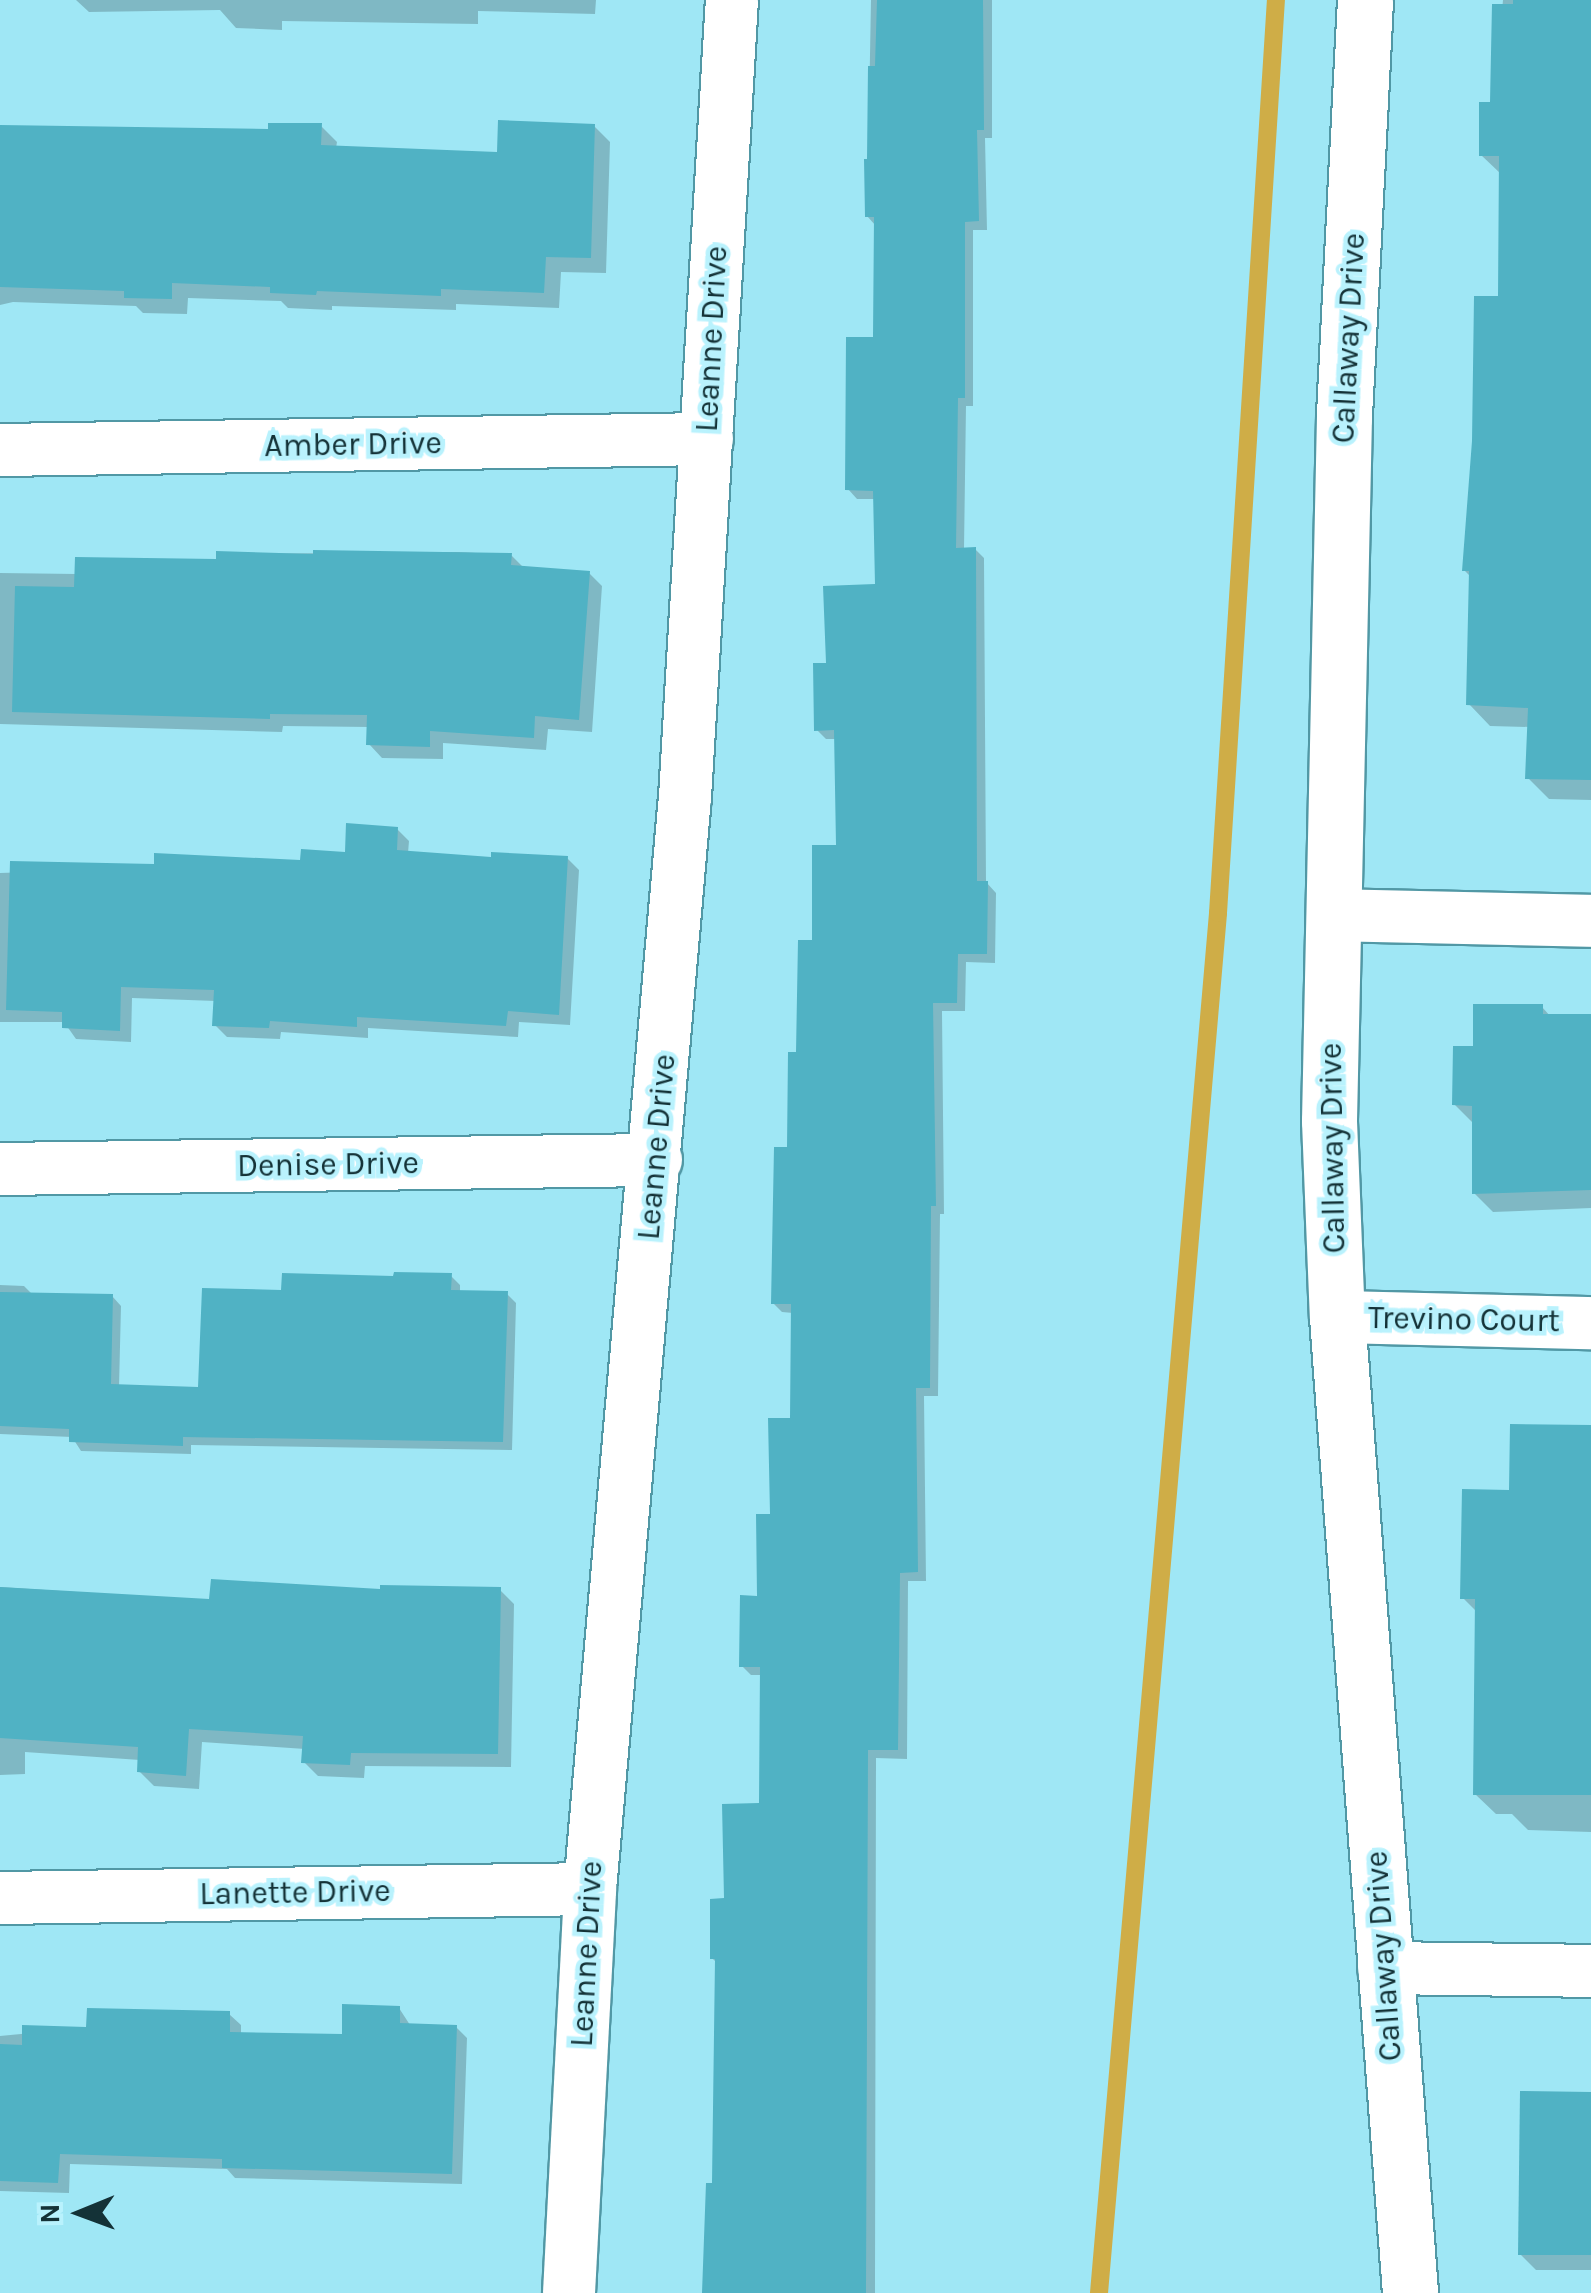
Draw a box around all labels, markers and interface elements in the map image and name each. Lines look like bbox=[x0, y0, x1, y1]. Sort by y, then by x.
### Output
street label: Callaway Drive bbox=[1324, 232, 1374, 444]
street label: Leanne Drive bbox=[688, 245, 736, 433]
street label: Amber Drive bbox=[264, 424, 442, 466]
street label: Callaway Drive bbox=[1312, 1042, 1354, 1254]
street label: Leanne Drive bbox=[630, 1052, 684, 1242]
street label: Denise Drive bbox=[237, 1144, 419, 1186]
street label: Trevino Court bbox=[1368, 1299, 1560, 1341]
street label: Callaway Drive bbox=[1357, 1850, 1411, 2062]
street label: Leanne Drive bbox=[563, 1860, 611, 2048]
street label: Lanette Drive bbox=[199, 1872, 391, 1914]
north arrow bbox=[30, 2163, 130, 2263]
text: N bbox=[33, 2203, 66, 2224]

